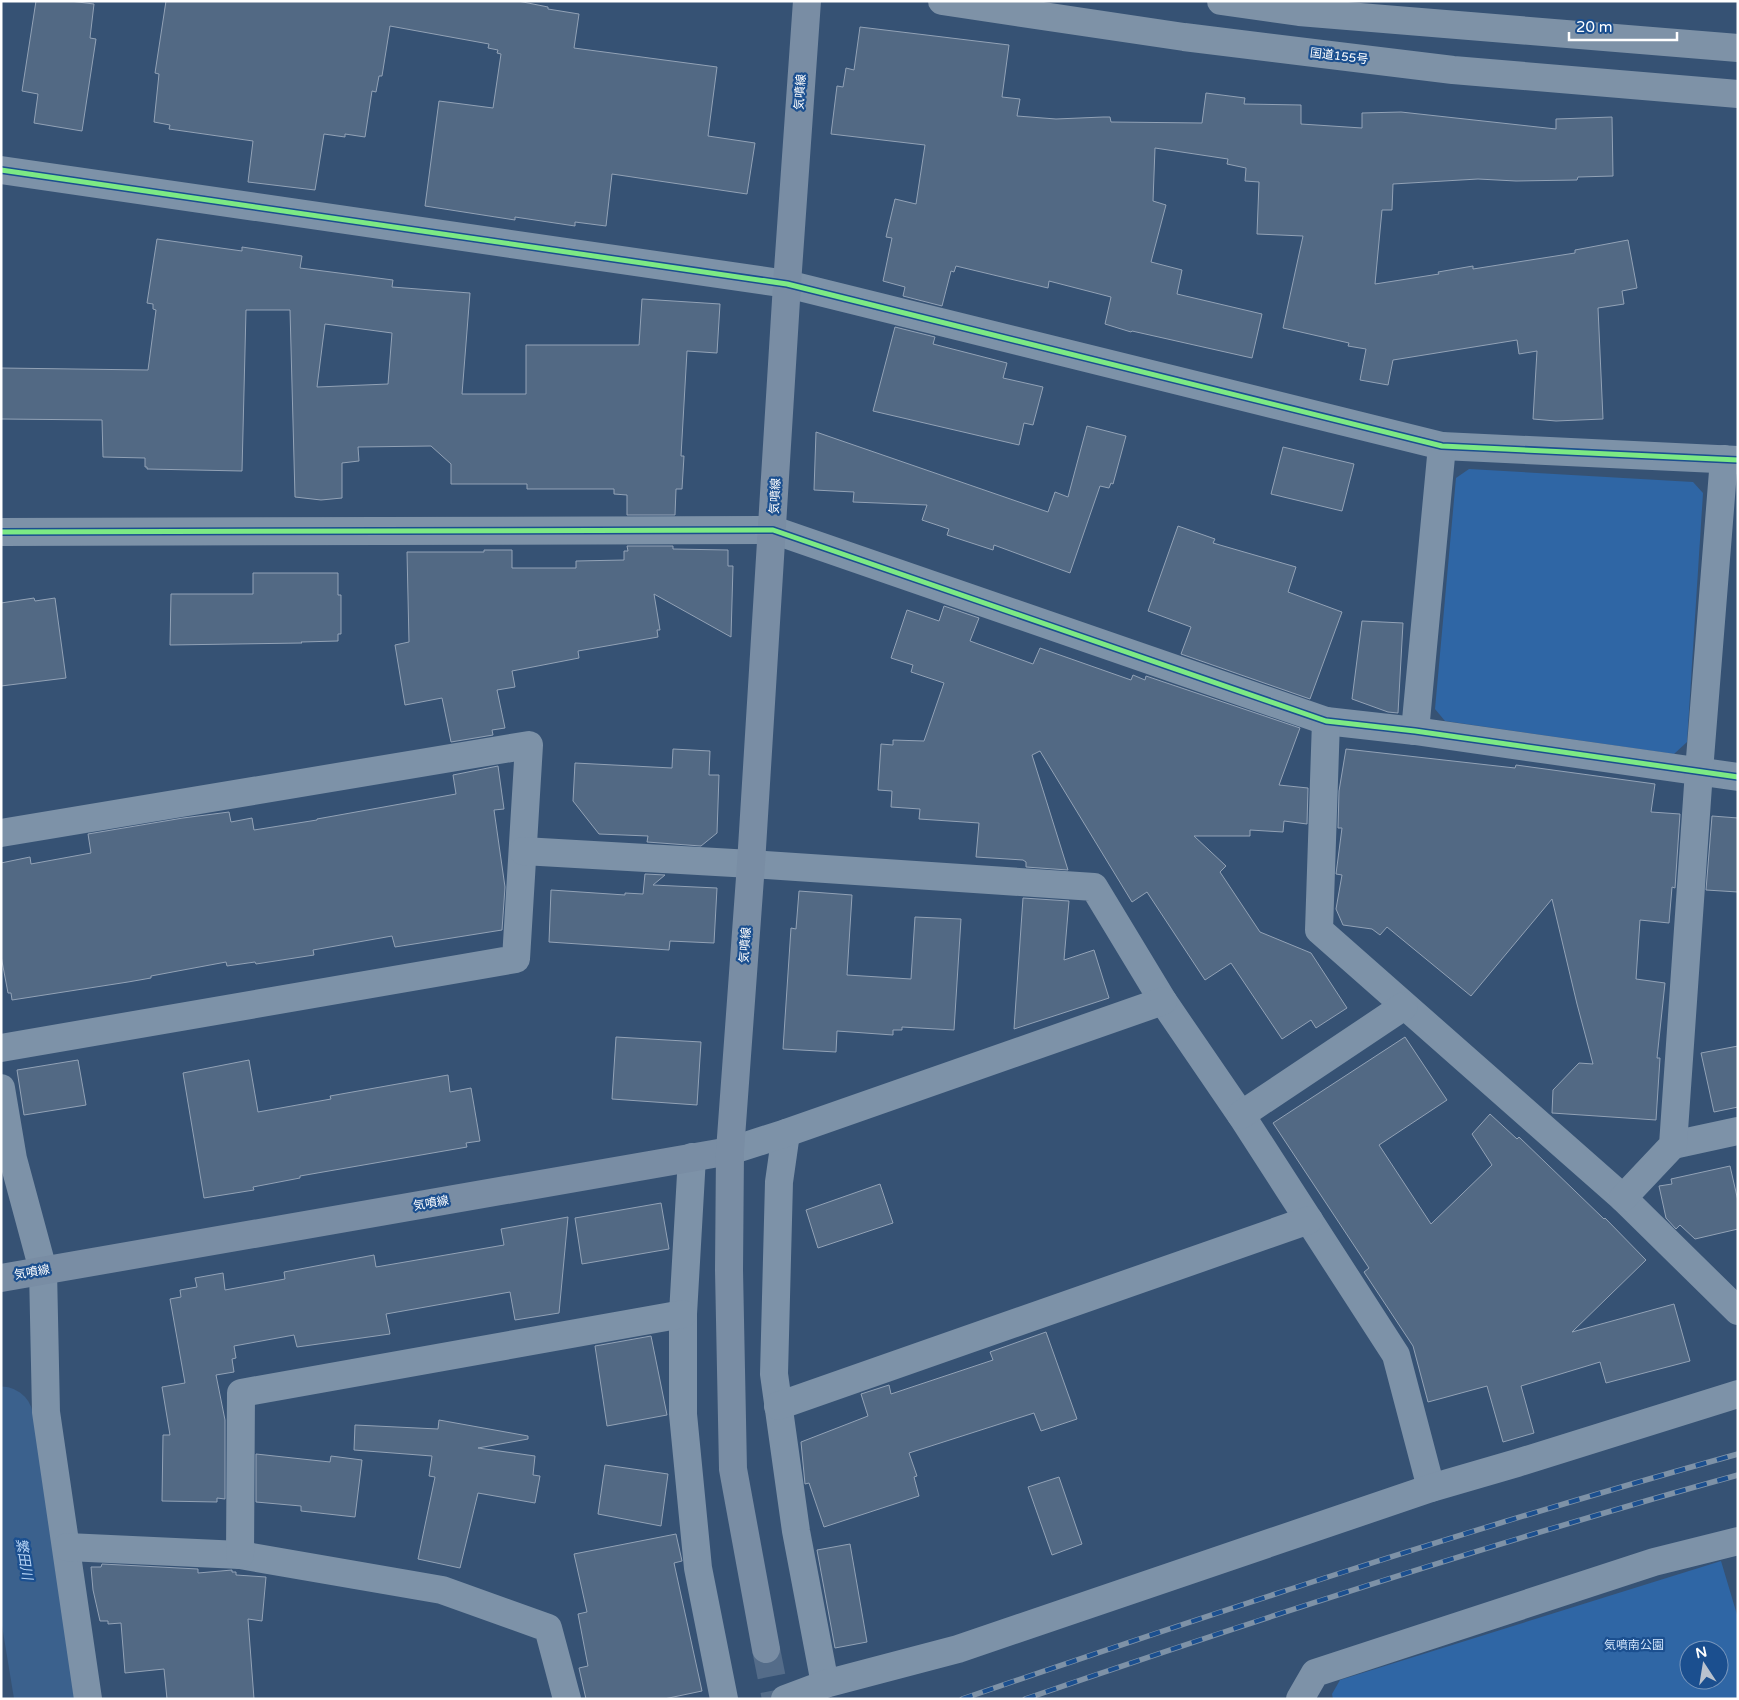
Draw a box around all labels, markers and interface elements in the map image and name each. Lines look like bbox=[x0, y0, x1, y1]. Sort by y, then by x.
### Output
scale bar bbox=[1569, 10, 1676, 42]
text: 20 m bbox=[1576, 18, 1613, 36]
street label: 国道155号 bbox=[1309, 45, 1369, 67]
street label: 気噴線 bbox=[792, 74, 808, 110]
street label: 気噴線 bbox=[767, 478, 783, 514]
street label: 気噴線 bbox=[737, 927, 753, 963]
street label: 気噴線 bbox=[412, 1193, 450, 1213]
street label: 気噴線 bbox=[13, 1262, 51, 1282]
water label: 繁田川 bbox=[12, 1537, 36, 1583]
park label: 気噴南公園 bbox=[1604, 1638, 1664, 1652]
north arrow bbox=[1679, 1640, 1729, 1690]
text: N bbox=[1694, 1643, 1709, 1662]

